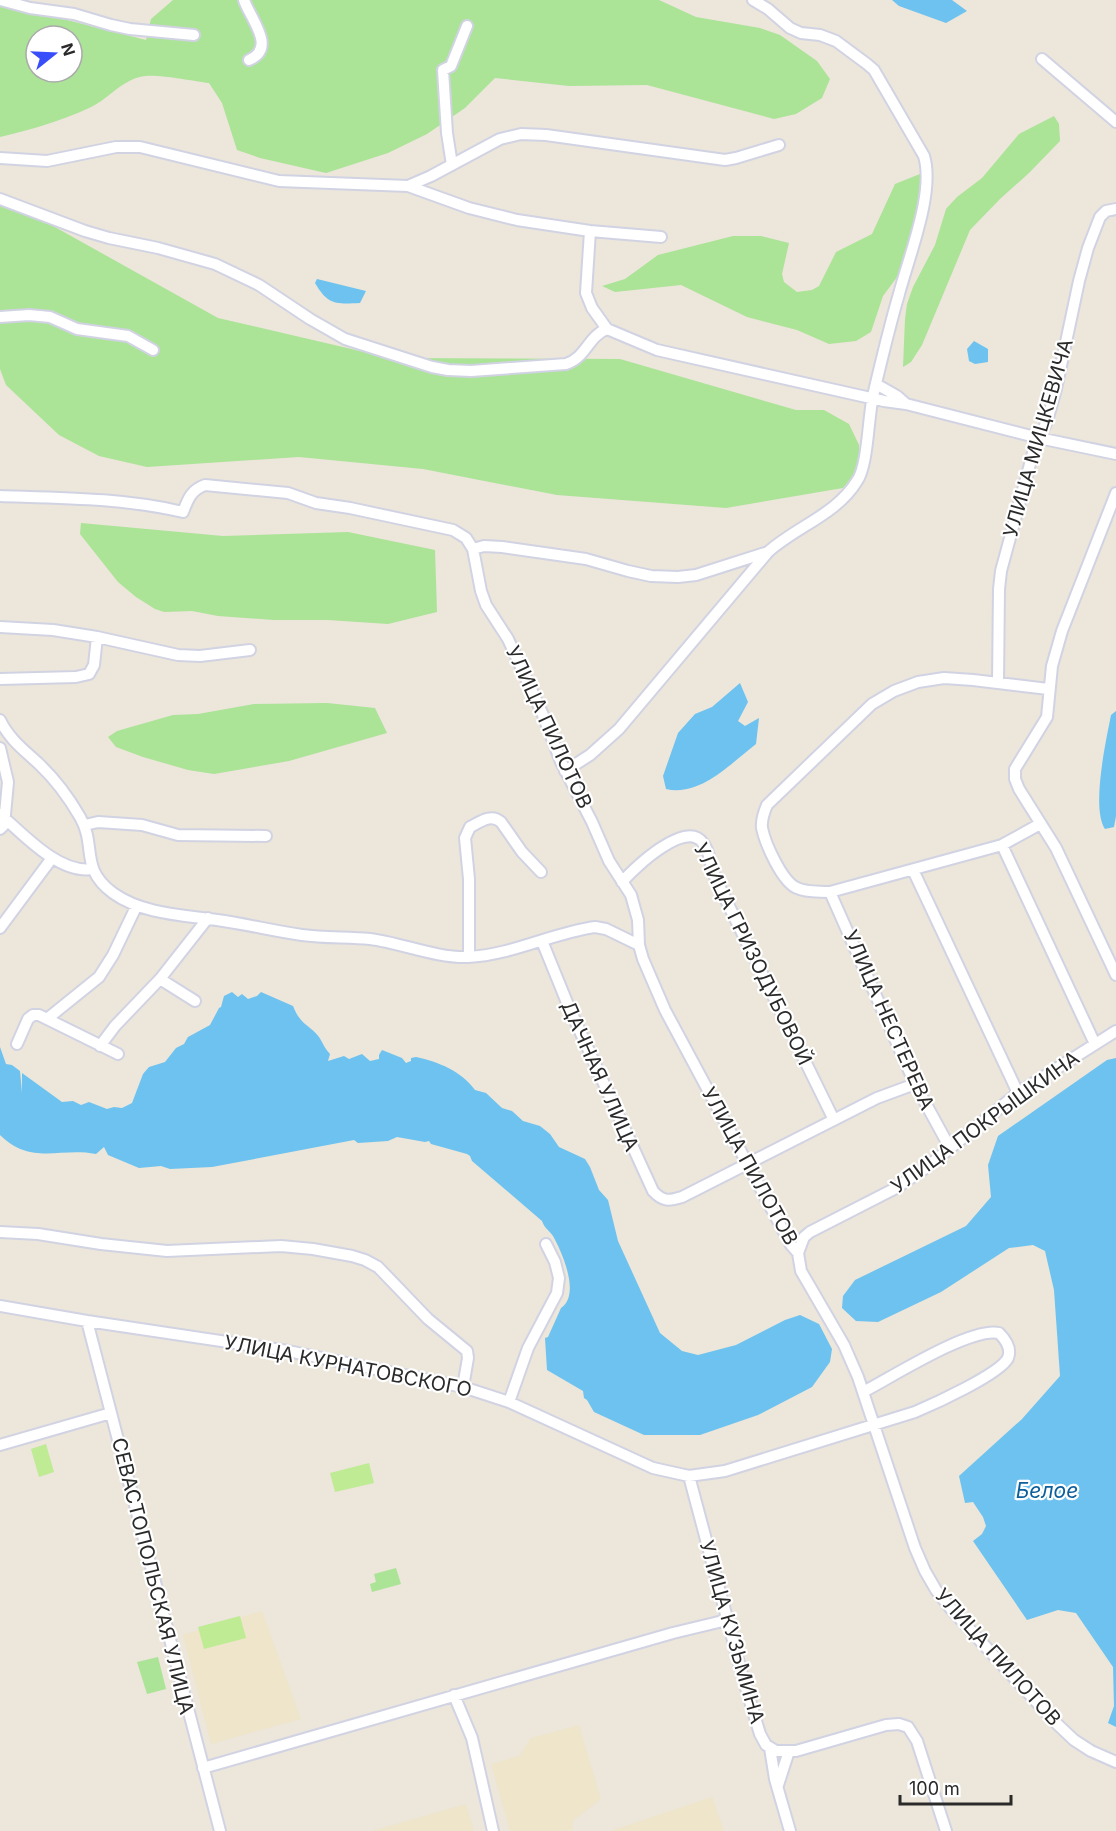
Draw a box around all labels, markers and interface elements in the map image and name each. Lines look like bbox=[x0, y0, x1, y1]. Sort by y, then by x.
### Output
north arrow bbox=[24, 24, 84, 84]
text: N bbox=[57, 40, 80, 58]
street label: УЛИЦА МИЦКЕВИЧА bbox=[998, 336, 1078, 540]
street label: УЛИЦА ПИЛОТОВ bbox=[501, 642, 597, 812]
street label: УЛИЦА ГРИЗОДУБОВОЙ bbox=[689, 839, 818, 1069]
street label: УЛИЦА НЕСТЕРЕВА bbox=[838, 926, 940, 1114]
street label: ДАЧНАЯ УЛИЦА bbox=[556, 997, 644, 1155]
street label: УЛИЦА ПОКРЫШКИНА bbox=[886, 1046, 1084, 1198]
street label: УЛИЦА ПИЛОТОВ bbox=[697, 1083, 803, 1249]
street label: УЛИЦА КУРНАТОВСКОГО bbox=[222, 1330, 474, 1402]
street label: СЕВАСТОПОЛЬСКАЯ УЛИЦА bbox=[107, 1435, 199, 1717]
water label: Белое bbox=[1016, 1478, 1078, 1503]
street label: УЛИЦА КУЗЬМИНА bbox=[694, 1538, 770, 1727]
street label: УЛИЦА ПИЛОТОВ bbox=[930, 1583, 1066, 1731]
scale bar bbox=[900, 1768, 1011, 1806]
text: 100 m bbox=[909, 1778, 960, 1799]

